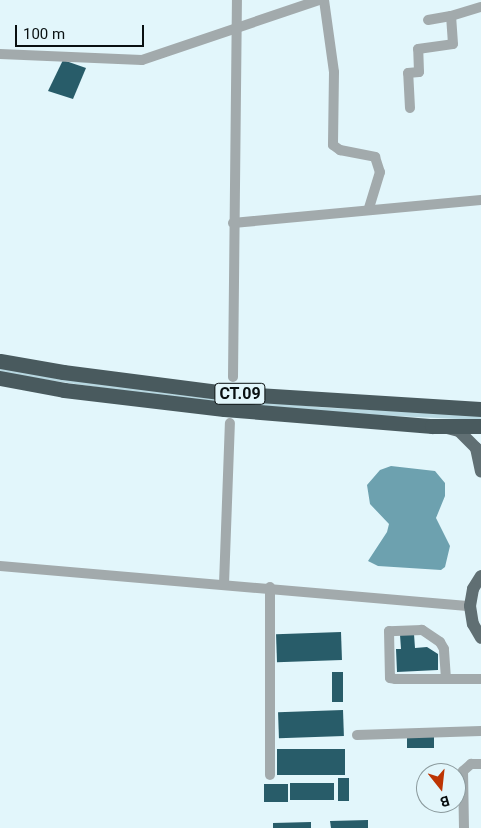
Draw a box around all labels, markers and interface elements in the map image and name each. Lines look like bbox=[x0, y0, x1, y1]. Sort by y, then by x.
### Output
scale bar bbox=[18, 15, 146, 47]
text: 100 m bbox=[23, 25, 65, 43]
road number: CT.09 bbox=[214, 380, 266, 408]
north arrow bbox=[416, 763, 466, 813]
text: B bbox=[438, 793, 451, 810]

